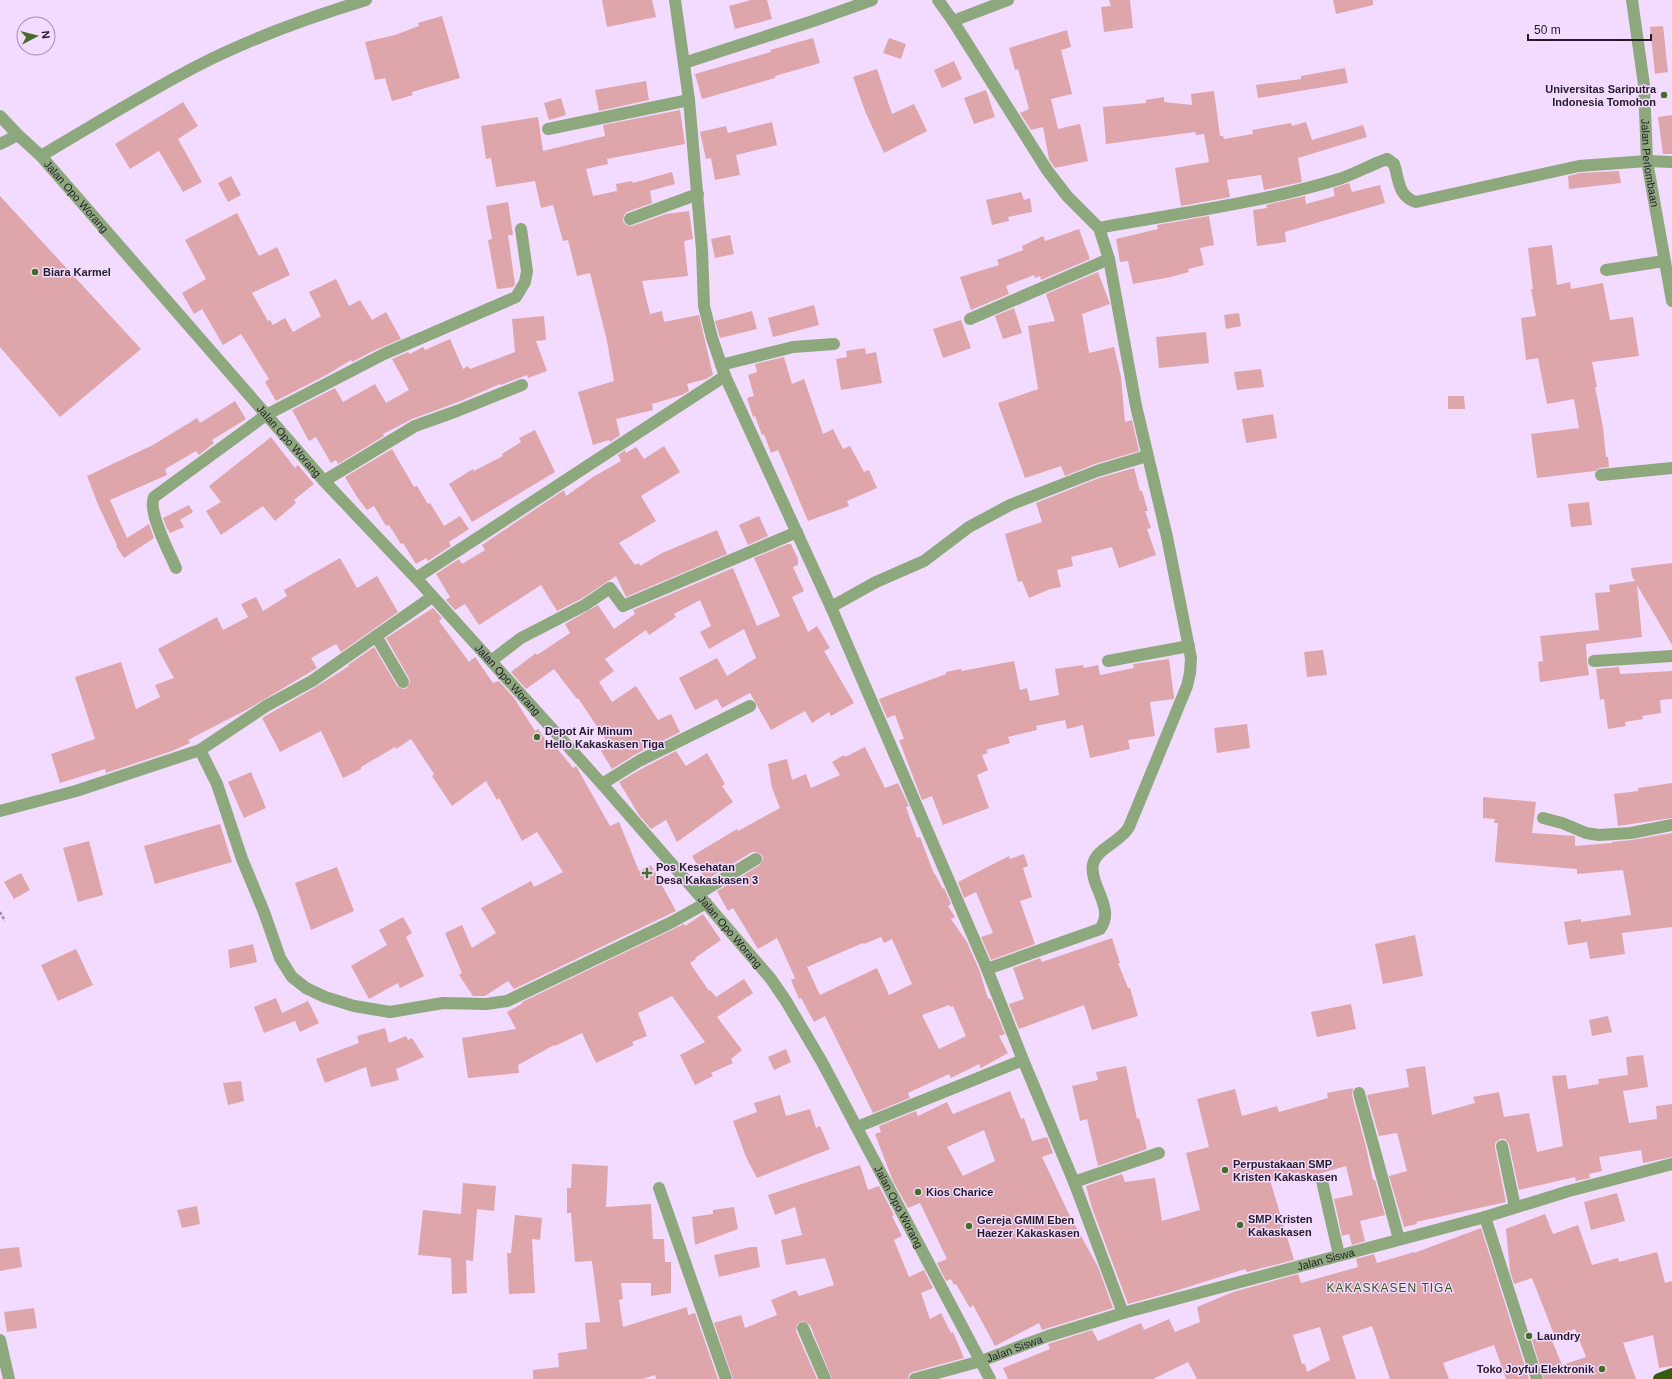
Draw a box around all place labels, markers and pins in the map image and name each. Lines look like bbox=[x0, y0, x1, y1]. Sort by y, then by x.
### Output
place label: Universitas Sariputra Indonesia Tomohon bbox=[1545, 83, 1657, 108]
marker: Universitas Sariputra Indonesia Tomohon bbox=[1659, 90, 1669, 100]
place label: Biara Karmel bbox=[43, 266, 111, 278]
marker: Biara Karmel bbox=[30, 267, 40, 277]
place label: Depot Air Minum Hello Kakaskasen Tiga bbox=[545, 725, 665, 750]
marker: Depot Air Minum Hello Kakaskasen Tiga bbox=[532, 732, 542, 742]
place label: Pos Kesehatan Desa Kakaskasen 3 bbox=[656, 861, 758, 886]
marker: Pos Kesehatan Desa Kakaskasen 3 bbox=[641, 867, 653, 879]
place label: Perpustakaan SMP Kristen Kakaskasen bbox=[1233, 1158, 1338, 1183]
marker: Perpustakaan SMP Kristen Kakaskasen bbox=[1220, 1165, 1230, 1175]
place label: Kios Charice bbox=[926, 1186, 993, 1198]
marker: Kios Charice bbox=[913, 1187, 923, 1197]
place label: SMP Kristen Kakaskasen bbox=[1248, 1213, 1313, 1238]
place label: Gereja GMIM Eben Haezer Kakaskasen bbox=[977, 1214, 1080, 1239]
marker: SMP Kristen Kakaskasen bbox=[1235, 1220, 1245, 1230]
marker: Gereja GMIM Eben Haezer Kakaskasen bbox=[964, 1221, 974, 1231]
place label: Laundry bbox=[1537, 1330, 1581, 1342]
marker: Laundry bbox=[1524, 1331, 1534, 1341]
place label: Toko Joyful Elektronik bbox=[1477, 1363, 1595, 1375]
marker: Toko Joyful Elektronik bbox=[1597, 1364, 1607, 1374]

